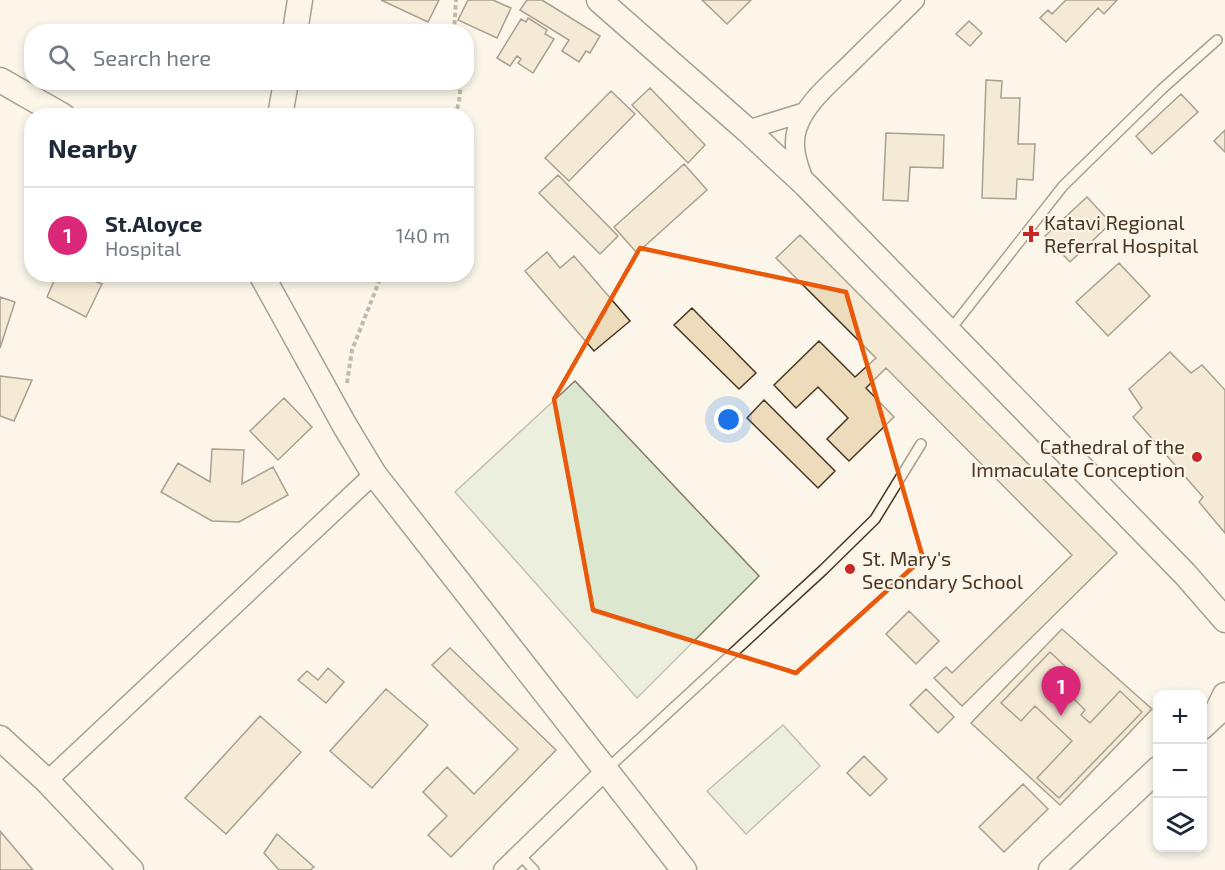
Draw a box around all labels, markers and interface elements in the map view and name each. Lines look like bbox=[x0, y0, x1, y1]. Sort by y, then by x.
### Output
search box bbox=[24, 24, 474, 90]
icon: search bbox=[45, 41, 78, 74]
text: Search here bbox=[93, 44, 211, 70]
text: Nearby bbox=[48, 132, 137, 163]
text: St.Aloyce bbox=[105, 210, 202, 236]
place label: Katavi Regional Referral Hospital bbox=[1044, 210, 1198, 257]
text: 1 bbox=[63, 223, 72, 247]
text: 140 m bbox=[396, 223, 450, 247]
marker: Katavi Regional Referral Hospital bbox=[1022, 225, 1040, 243]
text: Hospital bbox=[105, 236, 181, 260]
your location bbox=[714, 405, 743, 434]
place label: Cathedral of the Immaculate Conception bbox=[971, 434, 1185, 481]
marker: Cathedral of the Immaculate Conception bbox=[1190, 450, 1204, 464]
place label: St. Mary's Secondary School bbox=[862, 546, 1023, 593]
marker: St. Mary's Secondary School bbox=[843, 562, 857, 576]
pin: 1 bbox=[1042, 666, 1080, 716]
map controls bbox=[1153, 690, 1207, 852]
button: + bbox=[1153, 690, 1207, 744]
button: − bbox=[1153, 744, 1207, 798]
button: layers bbox=[1153, 798, 1207, 852]

